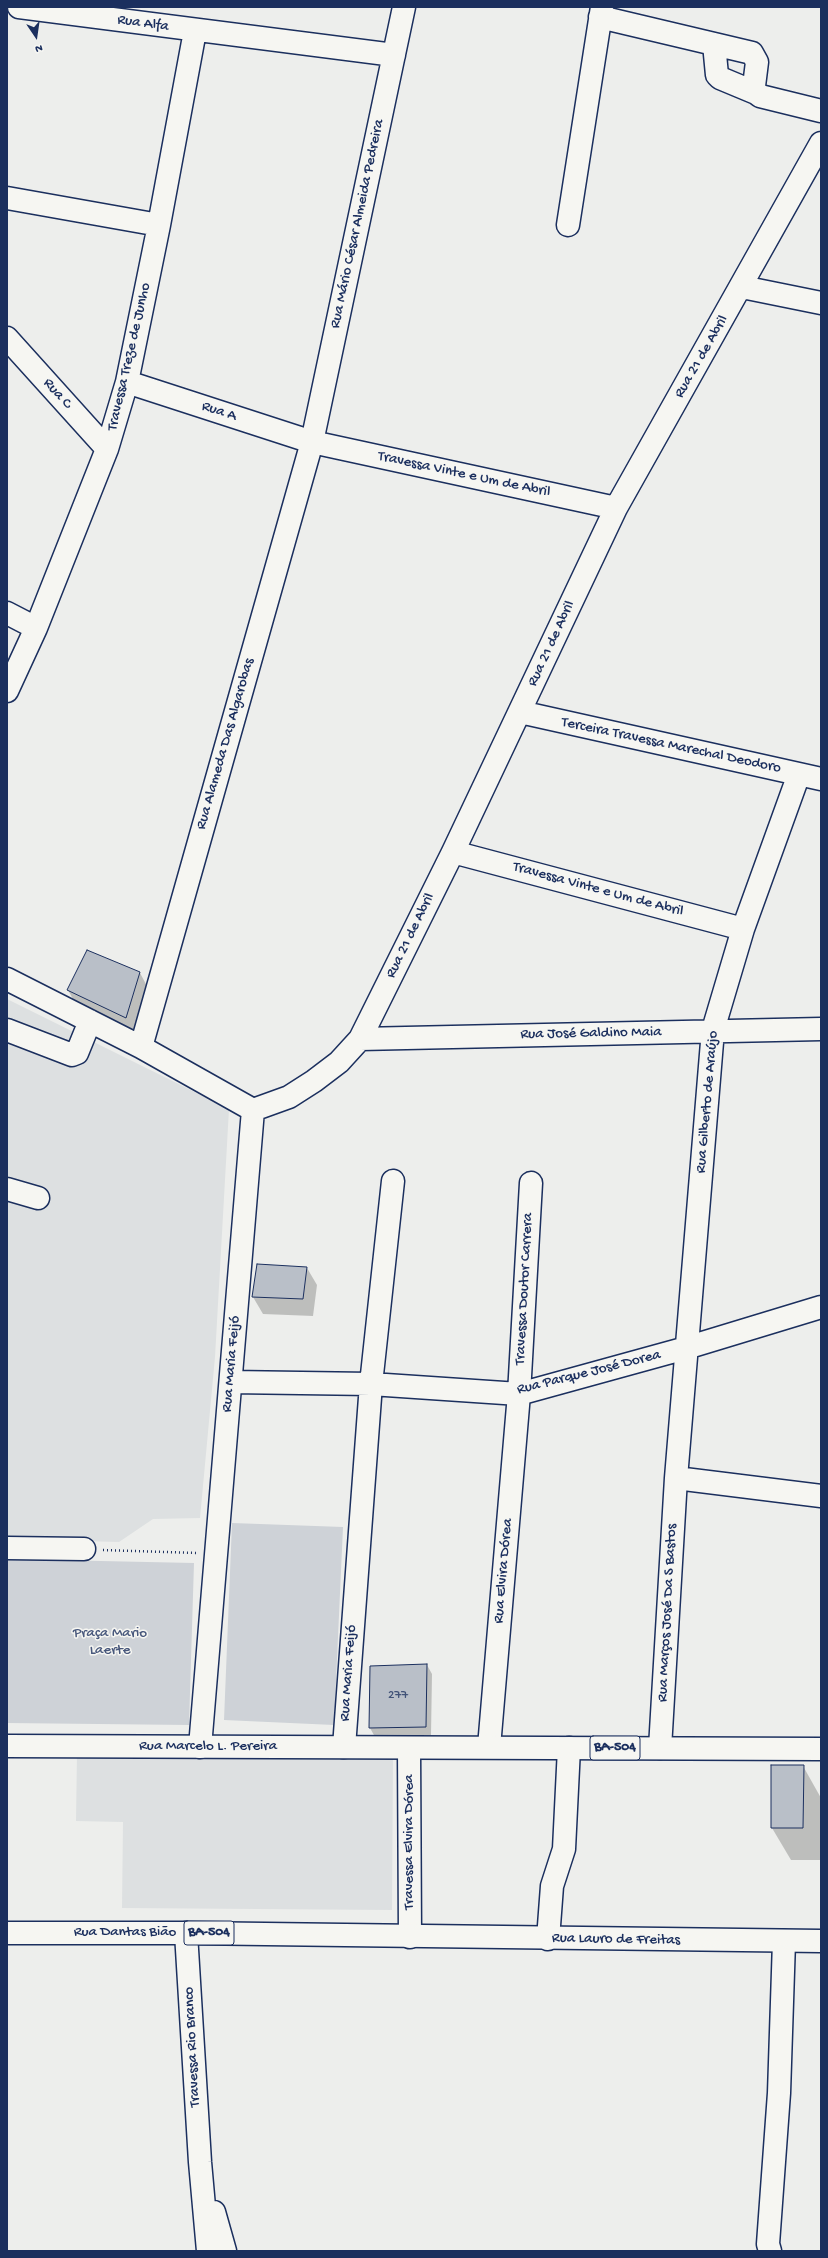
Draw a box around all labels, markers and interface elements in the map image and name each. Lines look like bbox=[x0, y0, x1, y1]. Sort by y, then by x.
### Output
street label: Rua Alfa bbox=[116, 11, 170, 37]
north arrow bbox=[16, 16, 56, 56]
text: N bbox=[34, 41, 44, 54]
street label: Rua Mário César Almeida Pedreira bbox=[327, 118, 389, 330]
street label: Travessa Treze de Junho bbox=[104, 281, 156, 433]
street label: Rua 21 de Abril bbox=[671, 312, 733, 402]
street label: Rua C bbox=[39, 375, 75, 413]
street label: Rua A bbox=[199, 398, 239, 426]
street label: Travessa Vinte e Um de Abril bbox=[376, 448, 552, 502]
street label: Rua 21 de Abril bbox=[524, 598, 580, 690]
street label: Rua Alameda Das Algarobas bbox=[193, 656, 259, 832]
street label: Terceira Travessa Marechal Deodoro bbox=[560, 714, 782, 778]
street label: Travessa Vinte e Um de Abril bbox=[511, 859, 685, 921]
street label: Rua 21 de Abril bbox=[383, 891, 439, 981]
street label: Rua José Galdino Maia bbox=[520, 1024, 662, 1044]
street label: Rua Gilberto de Araújo bbox=[693, 1030, 723, 1174]
street label: Travessa Doutor Carrera bbox=[512, 1212, 538, 1366]
street label: Rua Maria Feijó bbox=[219, 1315, 245, 1413]
street label: Rua Parque José Dorea bbox=[515, 1346, 663, 1400]
street label: Rua Elvira Dórea bbox=[490, 1518, 518, 1624]
street label: Rua Marços José Da S Bastos bbox=[654, 1523, 682, 1703]
street label: Rua Maria Feijó bbox=[337, 1624, 361, 1722]
park label: Praça Mario Laerte bbox=[73, 1625, 147, 1660]
house number: 277 bbox=[388, 1688, 408, 1704]
road number: BA-504 bbox=[590, 1736, 640, 1760]
street label: Rua Marcelo L. Pereira bbox=[139, 1738, 277, 1756]
street label: Travessa Elvira Dórea bbox=[401, 1774, 419, 1910]
road number: BA-504 bbox=[184, 1921, 234, 1945]
street label: Rua Dantas Bião bbox=[74, 1924, 176, 1942]
street label: Rua Lauro de Freitas bbox=[552, 1930, 680, 1950]
street label: Travessa Rio Branco bbox=[181, 1986, 205, 2108]

